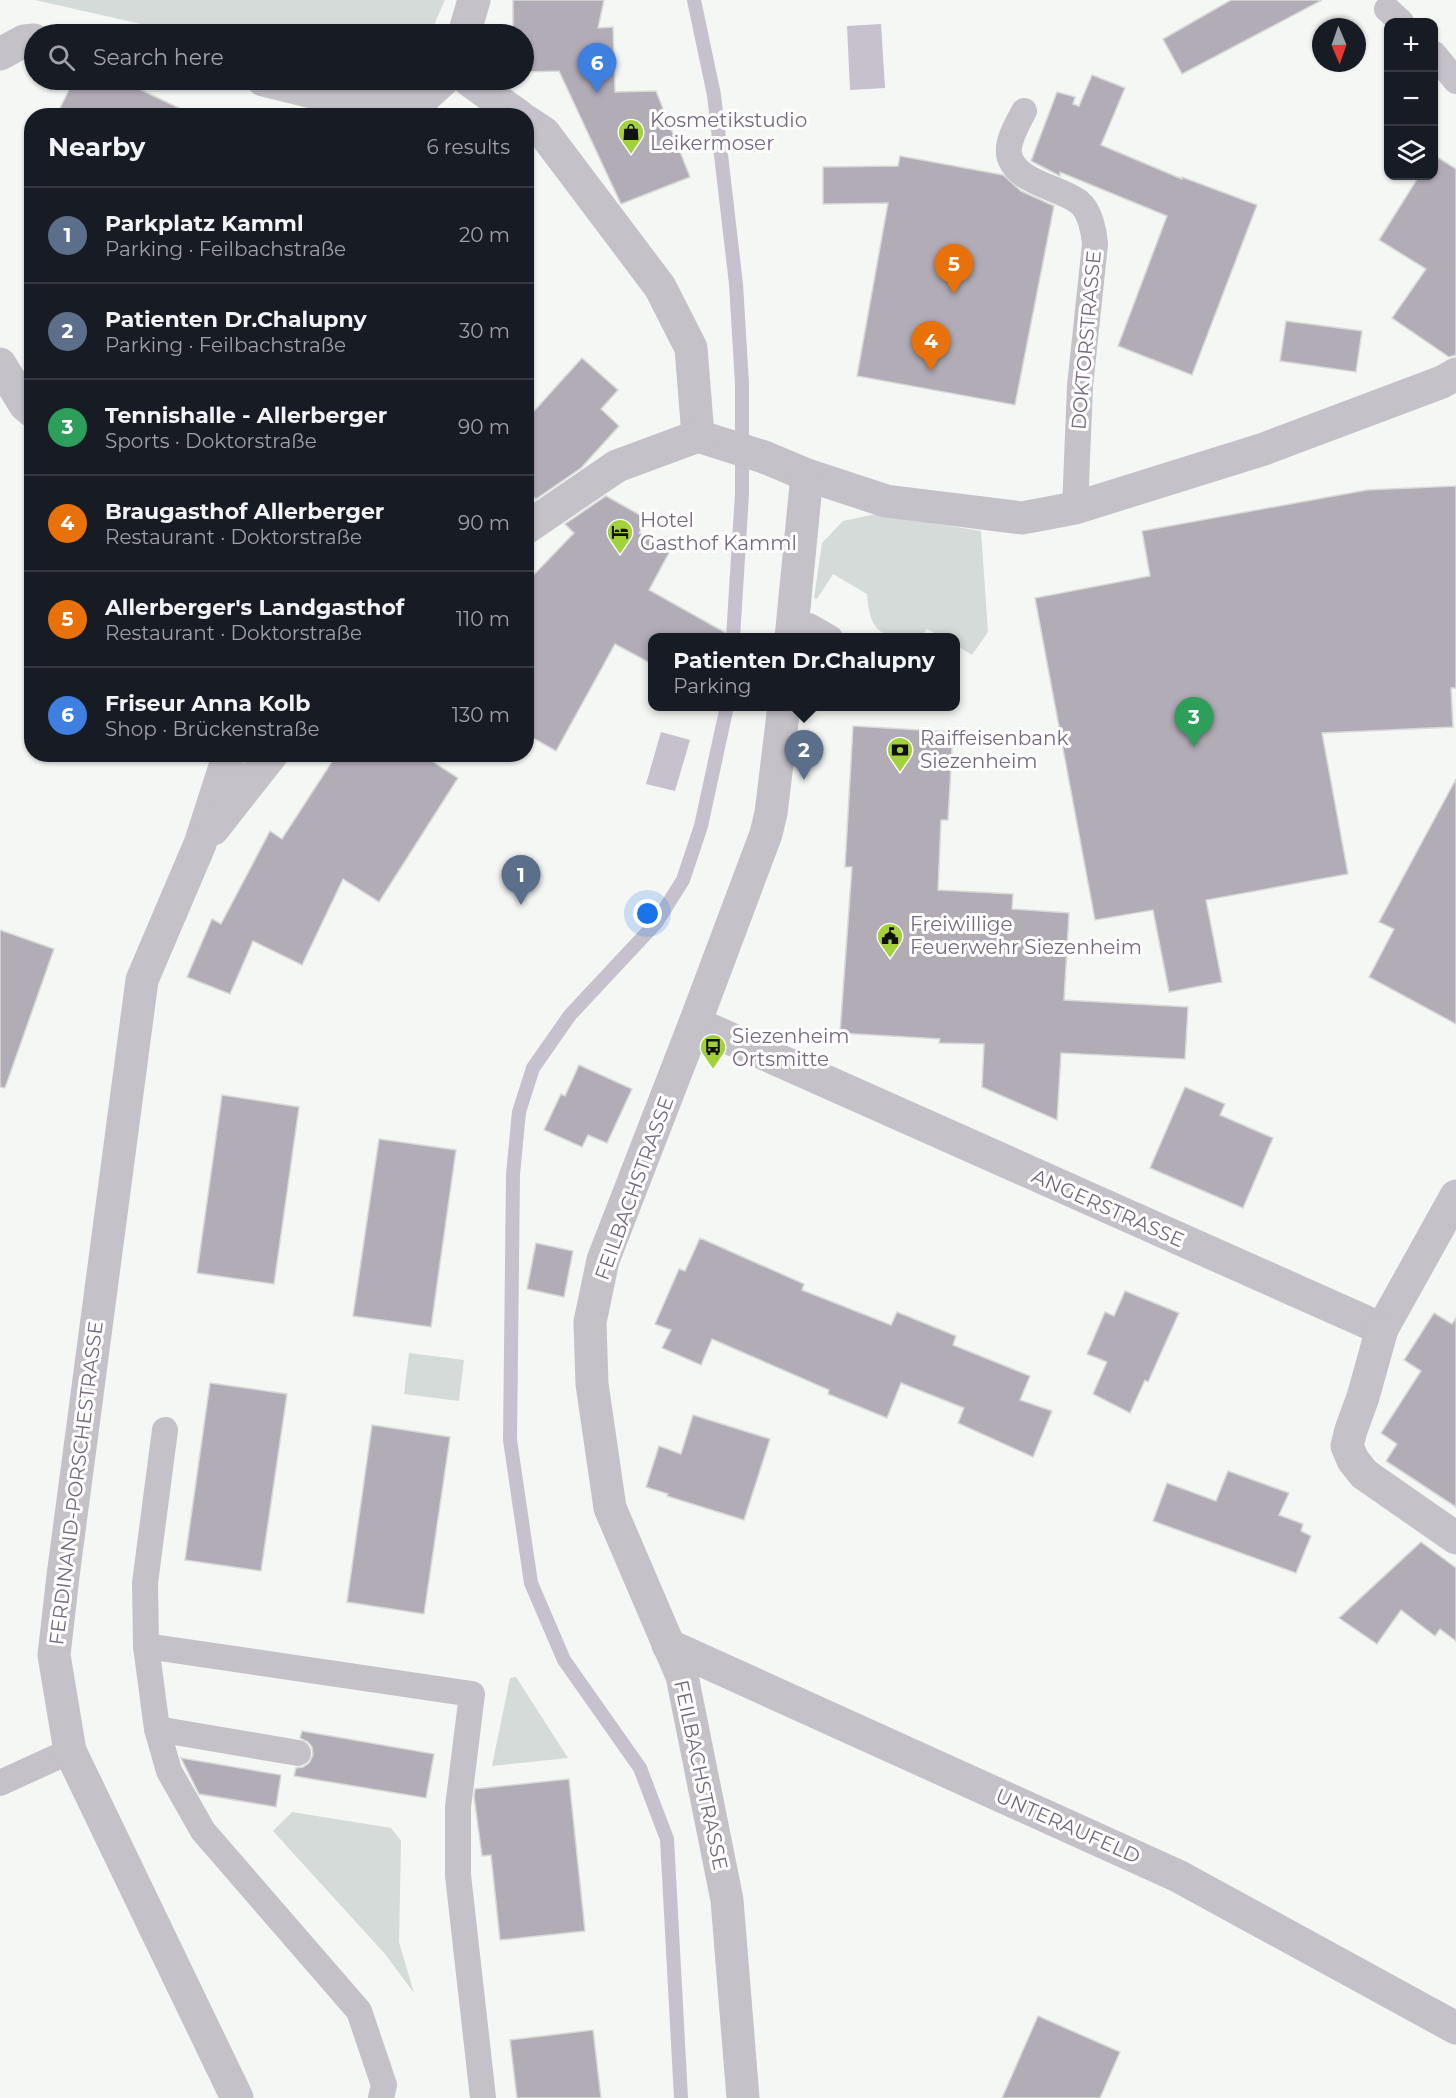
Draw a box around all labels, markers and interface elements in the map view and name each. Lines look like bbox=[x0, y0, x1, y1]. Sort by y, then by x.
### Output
north arrow bbox=[1312, 18, 1366, 72]
map controls bbox=[1384, 18, 1438, 180]
button: + bbox=[1384, 18, 1438, 72]
search box bbox=[24, 24, 534, 90]
icon: search bbox=[45, 41, 78, 74]
text: Search here bbox=[93, 44, 224, 71]
pin: 6 bbox=[578, 44, 616, 93]
button: − bbox=[1384, 72, 1438, 126]
place label: Kosmetikstudio Leikermoser bbox=[650, 108, 807, 155]
shop icon: Kosmetikstudio Leikermoser bbox=[616, 117, 646, 155]
button: layers bbox=[1384, 126, 1438, 180]
text: Nearby bbox=[48, 131, 145, 163]
text: 6 results bbox=[426, 135, 510, 159]
text: Parkplatz Kamml bbox=[105, 210, 304, 237]
text: 1 bbox=[64, 223, 71, 247]
text: 20 m bbox=[459, 223, 510, 247]
text: Parking · Feilbachstraße bbox=[105, 237, 346, 261]
pin: 5 bbox=[934, 244, 974, 294]
street label: DOKTORSTRASSE bbox=[1066, 249, 1106, 431]
text: Patienten Dr.Chalupny bbox=[105, 306, 367, 333]
text: 2 bbox=[62, 319, 73, 343]
text: 30 m bbox=[459, 319, 510, 343]
pin: 4 bbox=[912, 322, 950, 371]
text: Parking · Feilbachstraße bbox=[105, 333, 346, 357]
text: Tennishalle - Allerberger bbox=[105, 402, 387, 429]
text: 3 bbox=[62, 415, 73, 439]
text: 90 m bbox=[458, 415, 510, 439]
text: Sports · Doktorstraße bbox=[105, 429, 317, 453]
text: Braugasthof Allerberger bbox=[105, 498, 384, 525]
place label: Hotel Gasthof Kamml bbox=[640, 508, 797, 555]
text: 4 bbox=[61, 511, 74, 535]
text: 90 m bbox=[458, 511, 510, 535]
hotel icon: Hotel Gasthof Kamml bbox=[605, 517, 635, 555]
text: Restaurant · Doktorstraße bbox=[105, 525, 362, 549]
text: Allerberger's Landgasthof bbox=[105, 594, 404, 621]
text: 5 bbox=[62, 607, 73, 631]
text: 110 m bbox=[456, 607, 510, 631]
text: Restaurant · Doktorstraße bbox=[105, 621, 362, 645]
popup bbox=[648, 633, 960, 711]
text: Patienten Dr.Chalupny bbox=[673, 647, 935, 674]
text: Parking bbox=[673, 674, 751, 698]
text: Friseur Anna Kolb bbox=[105, 690, 310, 717]
pin: 3 bbox=[1174, 698, 1214, 747]
text: 6 bbox=[61, 703, 74, 727]
text: 130 m bbox=[452, 703, 510, 727]
text: Shop · Brückenstraße bbox=[105, 717, 320, 741]
place label: Raiffeisenbank Siezenheim bbox=[920, 726, 1069, 773]
pin: 2 bbox=[784, 730, 824, 780]
bank icon: Raiffeisenbank Siezenheim bbox=[885, 735, 915, 773]
pin: 1 bbox=[502, 856, 540, 905]
your location bbox=[633, 899, 662, 928]
place label: Freiwillige Feuerwehr Siezenheim bbox=[910, 912, 1142, 959]
public building icon: Freiwillige Feuerwehr Siezenheim bbox=[875, 921, 905, 959]
place label: Siezenheim Ortsmitte bbox=[732, 1024, 850, 1071]
bus stop icon: Siezenheim Ortsmitte bbox=[698, 1032, 728, 1070]
street label: FEILBACHSTRASSE bbox=[590, 1093, 678, 1283]
street label: ANGERSTRASSE bbox=[1028, 1164, 1188, 1252]
street label: FERDINAND-PORSCHESTRASSE bbox=[44, 1320, 108, 1646]
street label: FEILBACHSTRASSE bbox=[669, 1678, 733, 1872]
street label: UNTERAUFELD bbox=[992, 1783, 1144, 1869]

